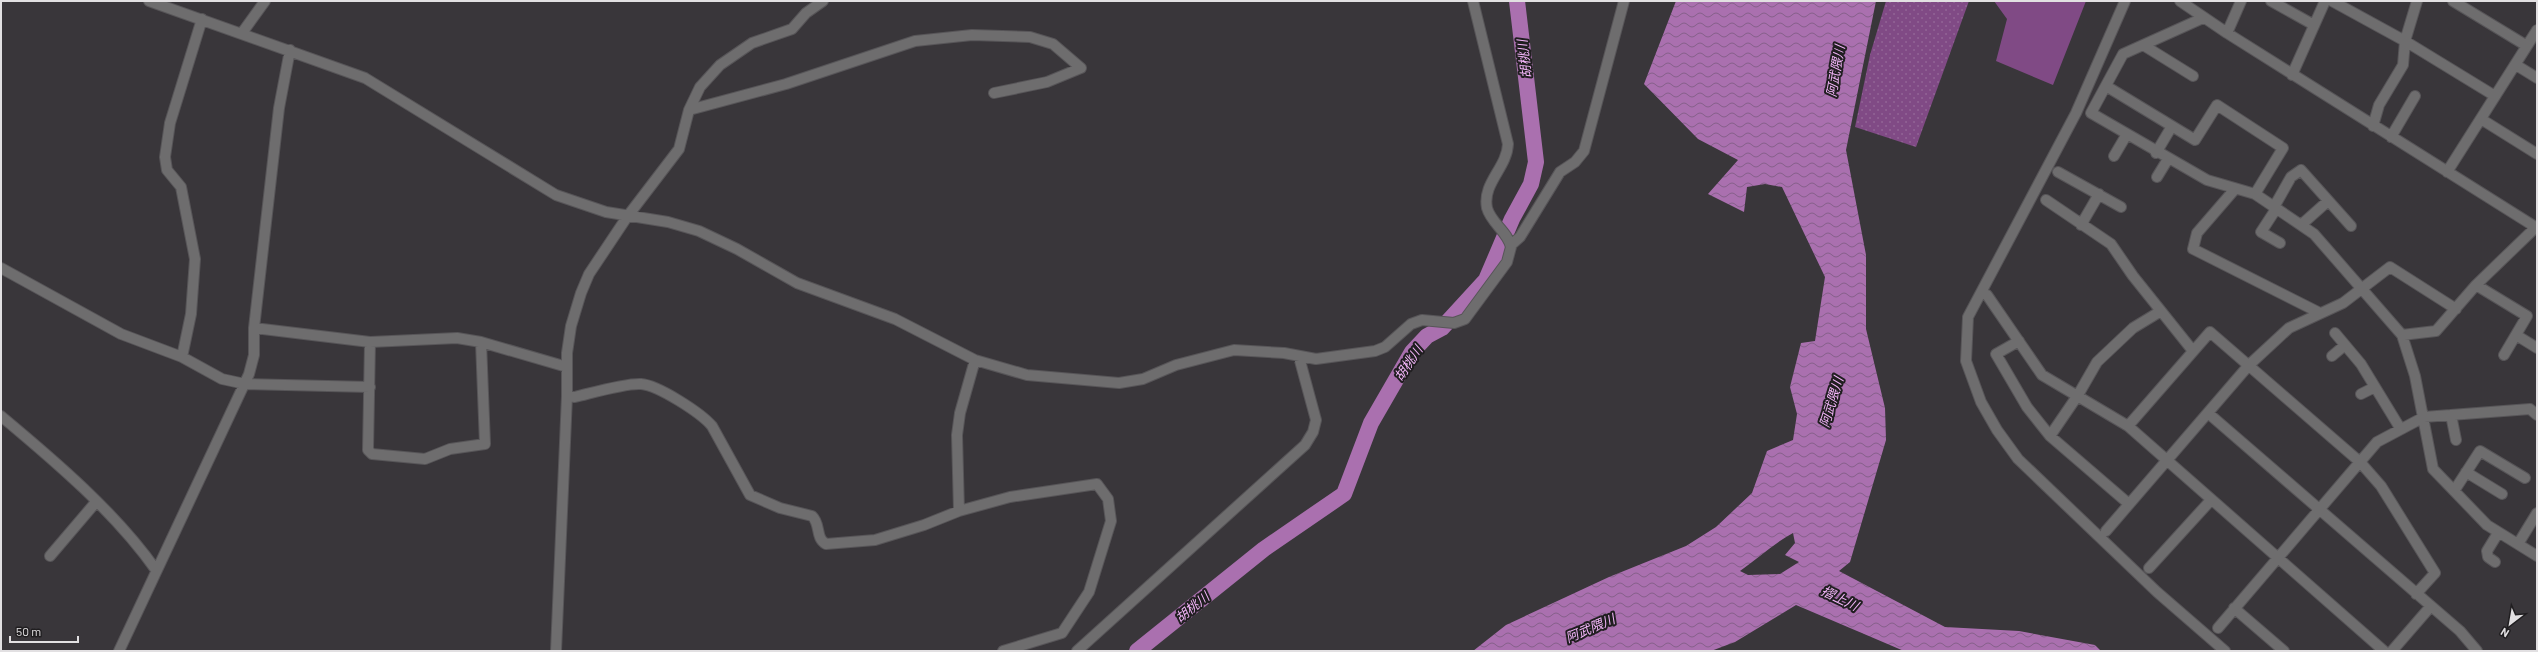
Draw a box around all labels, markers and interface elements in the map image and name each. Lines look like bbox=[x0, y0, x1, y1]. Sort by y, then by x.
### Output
water label: 胡桃川 bbox=[1513, 37, 1534, 79]
water label: 阿武隈川 bbox=[1823, 42, 1848, 98]
water label: 胡桃川 bbox=[1390, 341, 1427, 384]
water label: 阿武隈川 bbox=[1816, 373, 1847, 429]
water label: 摺上川 bbox=[1819, 582, 1863, 615]
water label: 胡桃川 bbox=[1172, 587, 1214, 625]
north arrow bbox=[2490, 604, 2530, 644]
water label: 阿武隈川 bbox=[1563, 610, 1619, 646]
scale bar bbox=[10, 618, 78, 644]
text: 50 m bbox=[16, 624, 41, 638]
text: N bbox=[2498, 626, 2511, 640]

